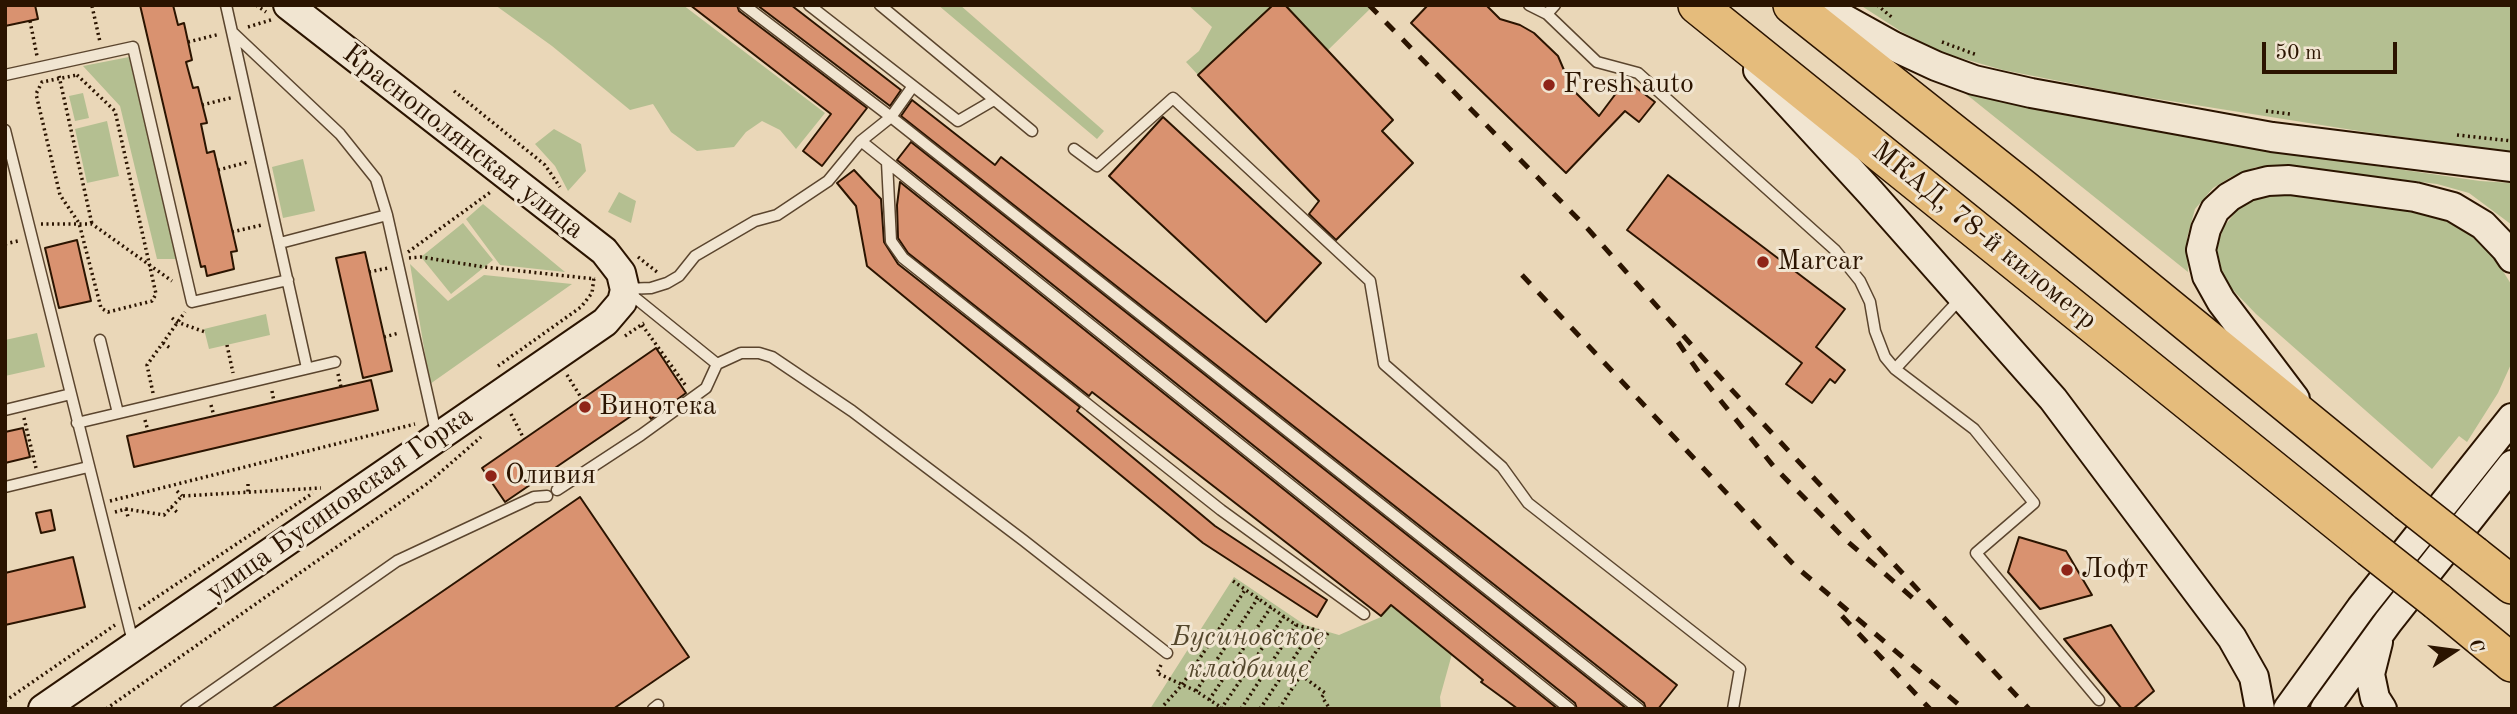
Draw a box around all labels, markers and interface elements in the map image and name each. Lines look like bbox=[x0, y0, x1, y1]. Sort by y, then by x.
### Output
scale bar bbox=[2265, 28, 2400, 72]
street label: Краснополянская улица bbox=[335, 37, 591, 247]
text: 50 m bbox=[2275, 43, 2322, 64]
place label: Fresh auto bbox=[1563, 68, 1694, 102]
marker: Fresh auto bbox=[1541, 77, 1557, 93]
street label: МКАД, 78-й километр bbox=[1864, 135, 2104, 337]
place label: Marcar bbox=[1777, 245, 1863, 279]
marker: Marcar bbox=[1755, 254, 1771, 270]
place label: Винотека bbox=[599, 390, 717, 424]
street label: улица Бусиновская Горка bbox=[200, 399, 480, 609]
marker: Винотека bbox=[577, 399, 593, 415]
place label: Оливия bbox=[505, 459, 596, 493]
marker: Оливия bbox=[483, 468, 499, 484]
place label: Лофт bbox=[2081, 553, 2148, 587]
marker: Лофт bbox=[2059, 562, 2075, 578]
north arrow bbox=[2419, 616, 2489, 686]
park label: Бусиновское кладбище bbox=[1172, 621, 1324, 687]
text: С bbox=[2464, 638, 2486, 654]

